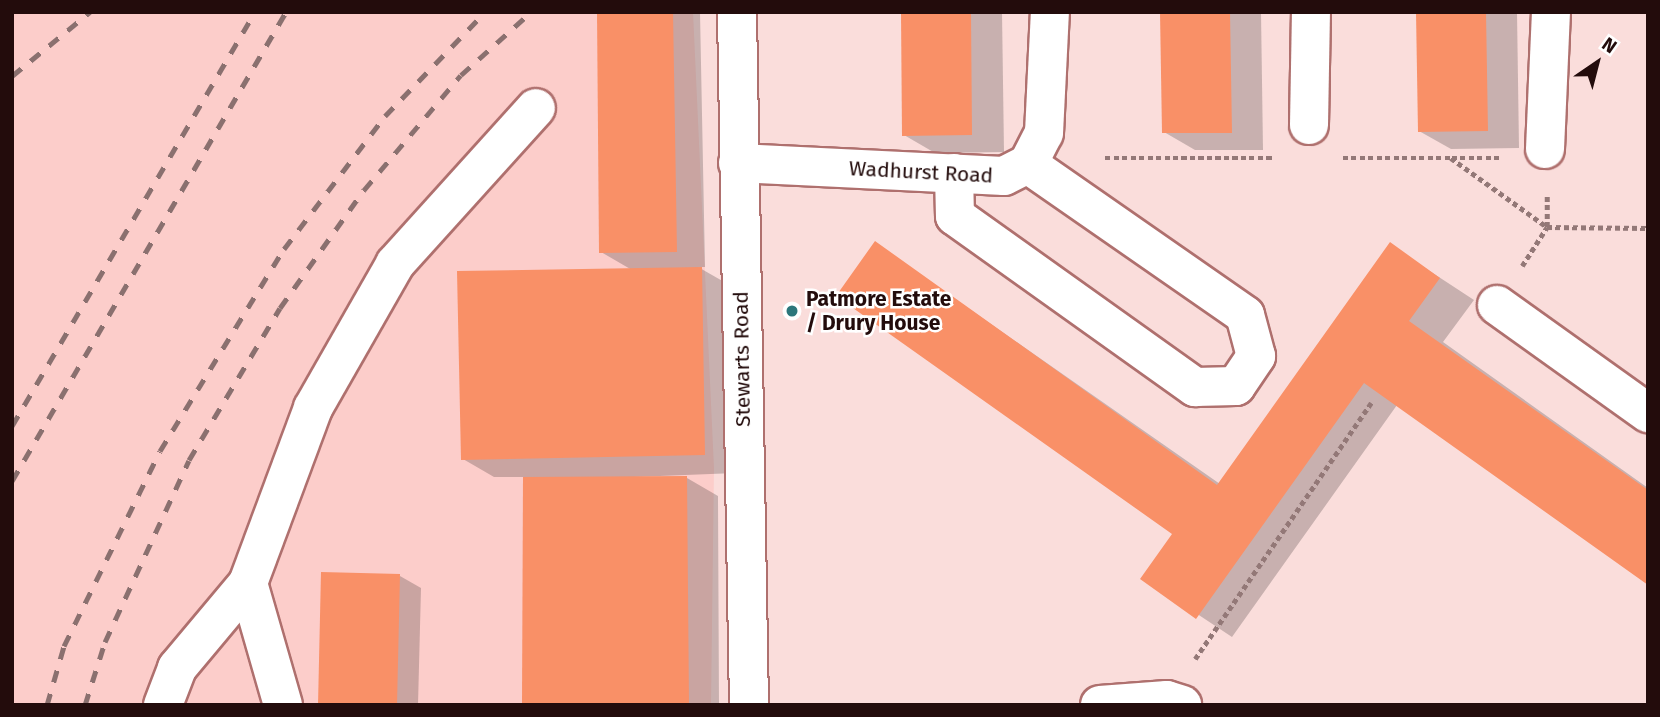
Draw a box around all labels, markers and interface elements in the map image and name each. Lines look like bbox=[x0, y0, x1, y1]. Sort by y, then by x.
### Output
north arrow bbox=[1562, 28, 1632, 98]
text: N bbox=[1598, 32, 1621, 58]
street label: Wadhurst Road bbox=[848, 156, 994, 188]
place label: Patmore Estate / Drury House bbox=[806, 286, 951, 336]
street label: Stewarts Road bbox=[728, 291, 756, 427]
marker: Patmore Estate / Drury House bbox=[784, 303, 800, 319]

